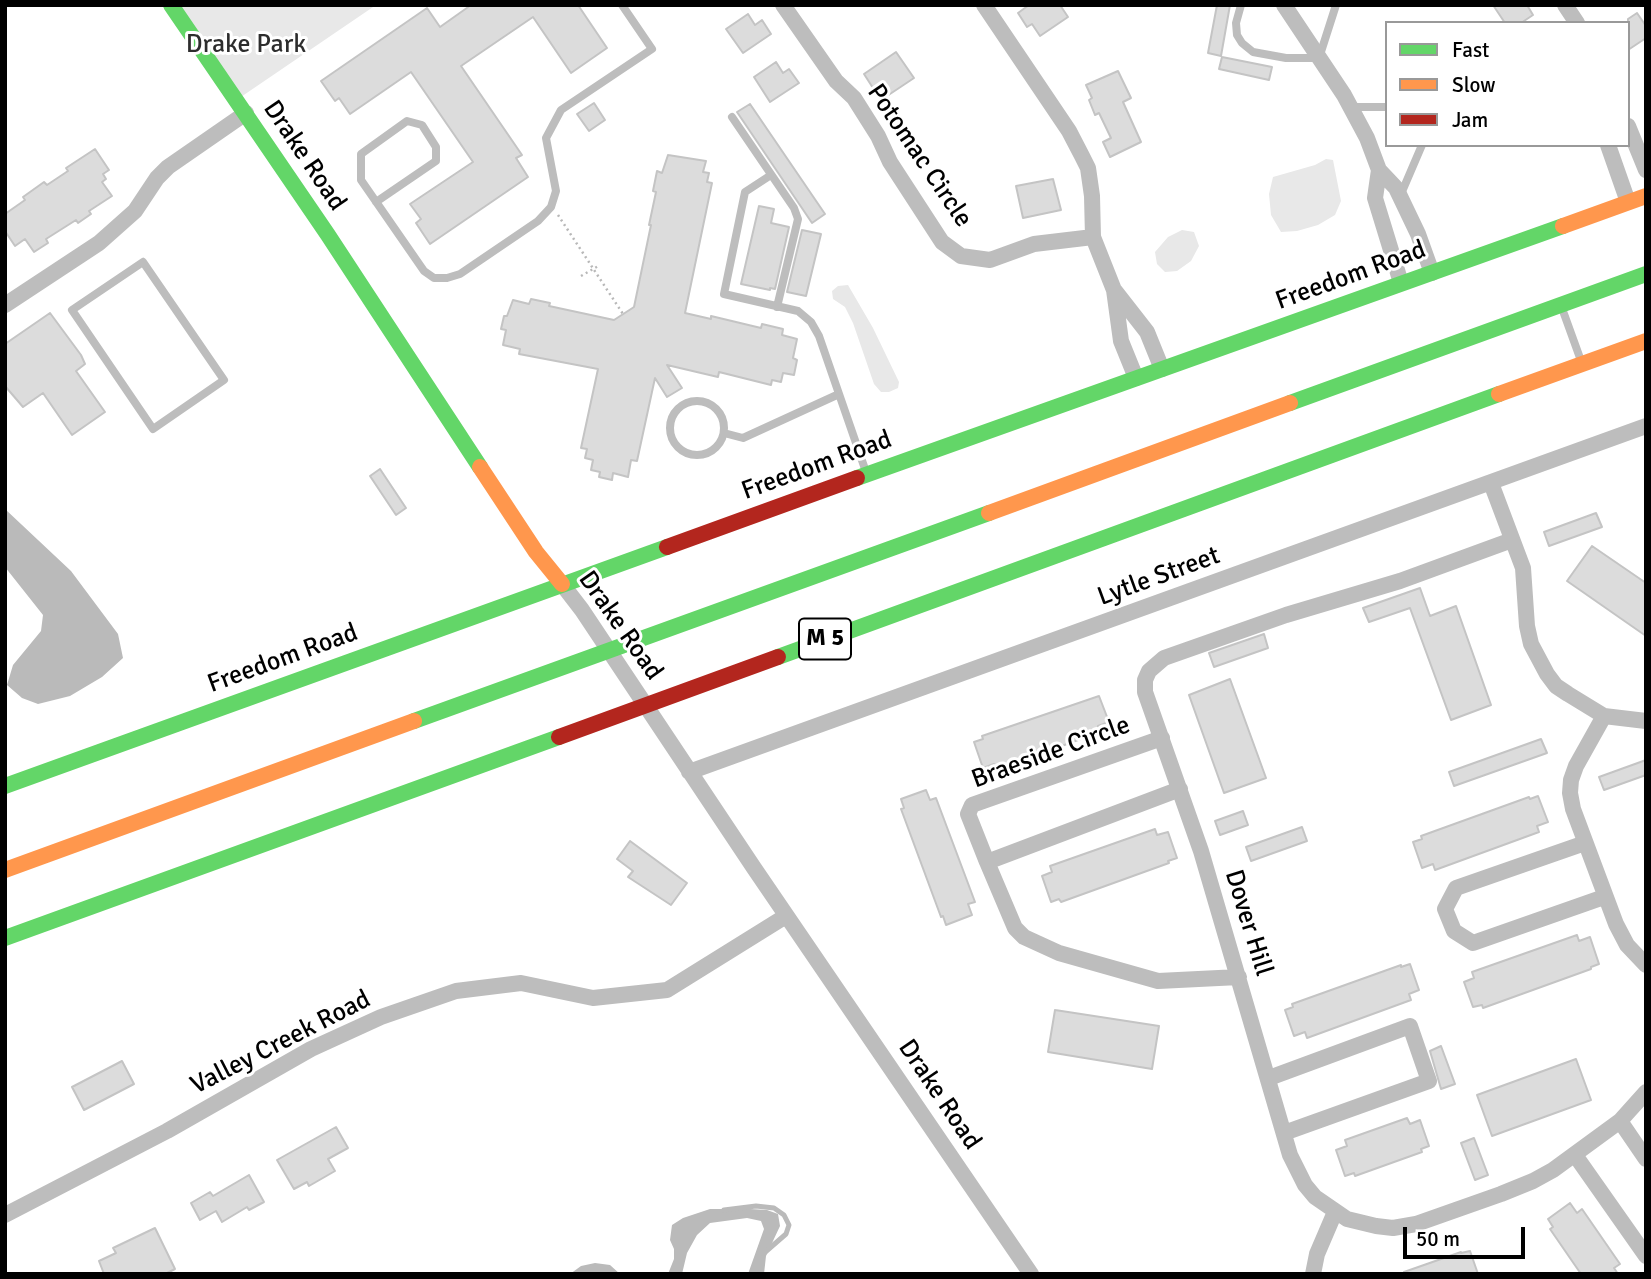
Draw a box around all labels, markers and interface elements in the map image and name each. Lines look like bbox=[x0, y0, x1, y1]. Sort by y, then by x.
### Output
legend bbox=[1385, 21, 1630, 147]
park label: Drake Park bbox=[186, 29, 306, 61]
text: Fast bbox=[1452, 37, 1489, 63]
text: Slow bbox=[1452, 72, 1496, 98]
street label: Potomac Circle bbox=[860, 78, 978, 234]
street label: Drake Road bbox=[256, 95, 352, 217]
text: Jam bbox=[1452, 107, 1488, 133]
street label: Freedom Road bbox=[1272, 234, 1430, 318]
street label: Freedom Road bbox=[738, 424, 896, 508]
street label: Lytle Street bbox=[1094, 540, 1224, 614]
street label: Drake Road bbox=[571, 565, 669, 687]
street label: Freedom Road bbox=[204, 617, 362, 701]
road number: M 5 bbox=[799, 618, 851, 660]
street label: Braeside Circle bbox=[968, 710, 1134, 796]
street label: Dover Hill bbox=[1217, 866, 1279, 980]
street label: Valley Creek Road bbox=[186, 984, 376, 1102]
street label: Drake Road bbox=[891, 1034, 987, 1156]
scale bar bbox=[1406, 1212, 1528, 1256]
text: 50 m bbox=[1416, 1226, 1460, 1252]

